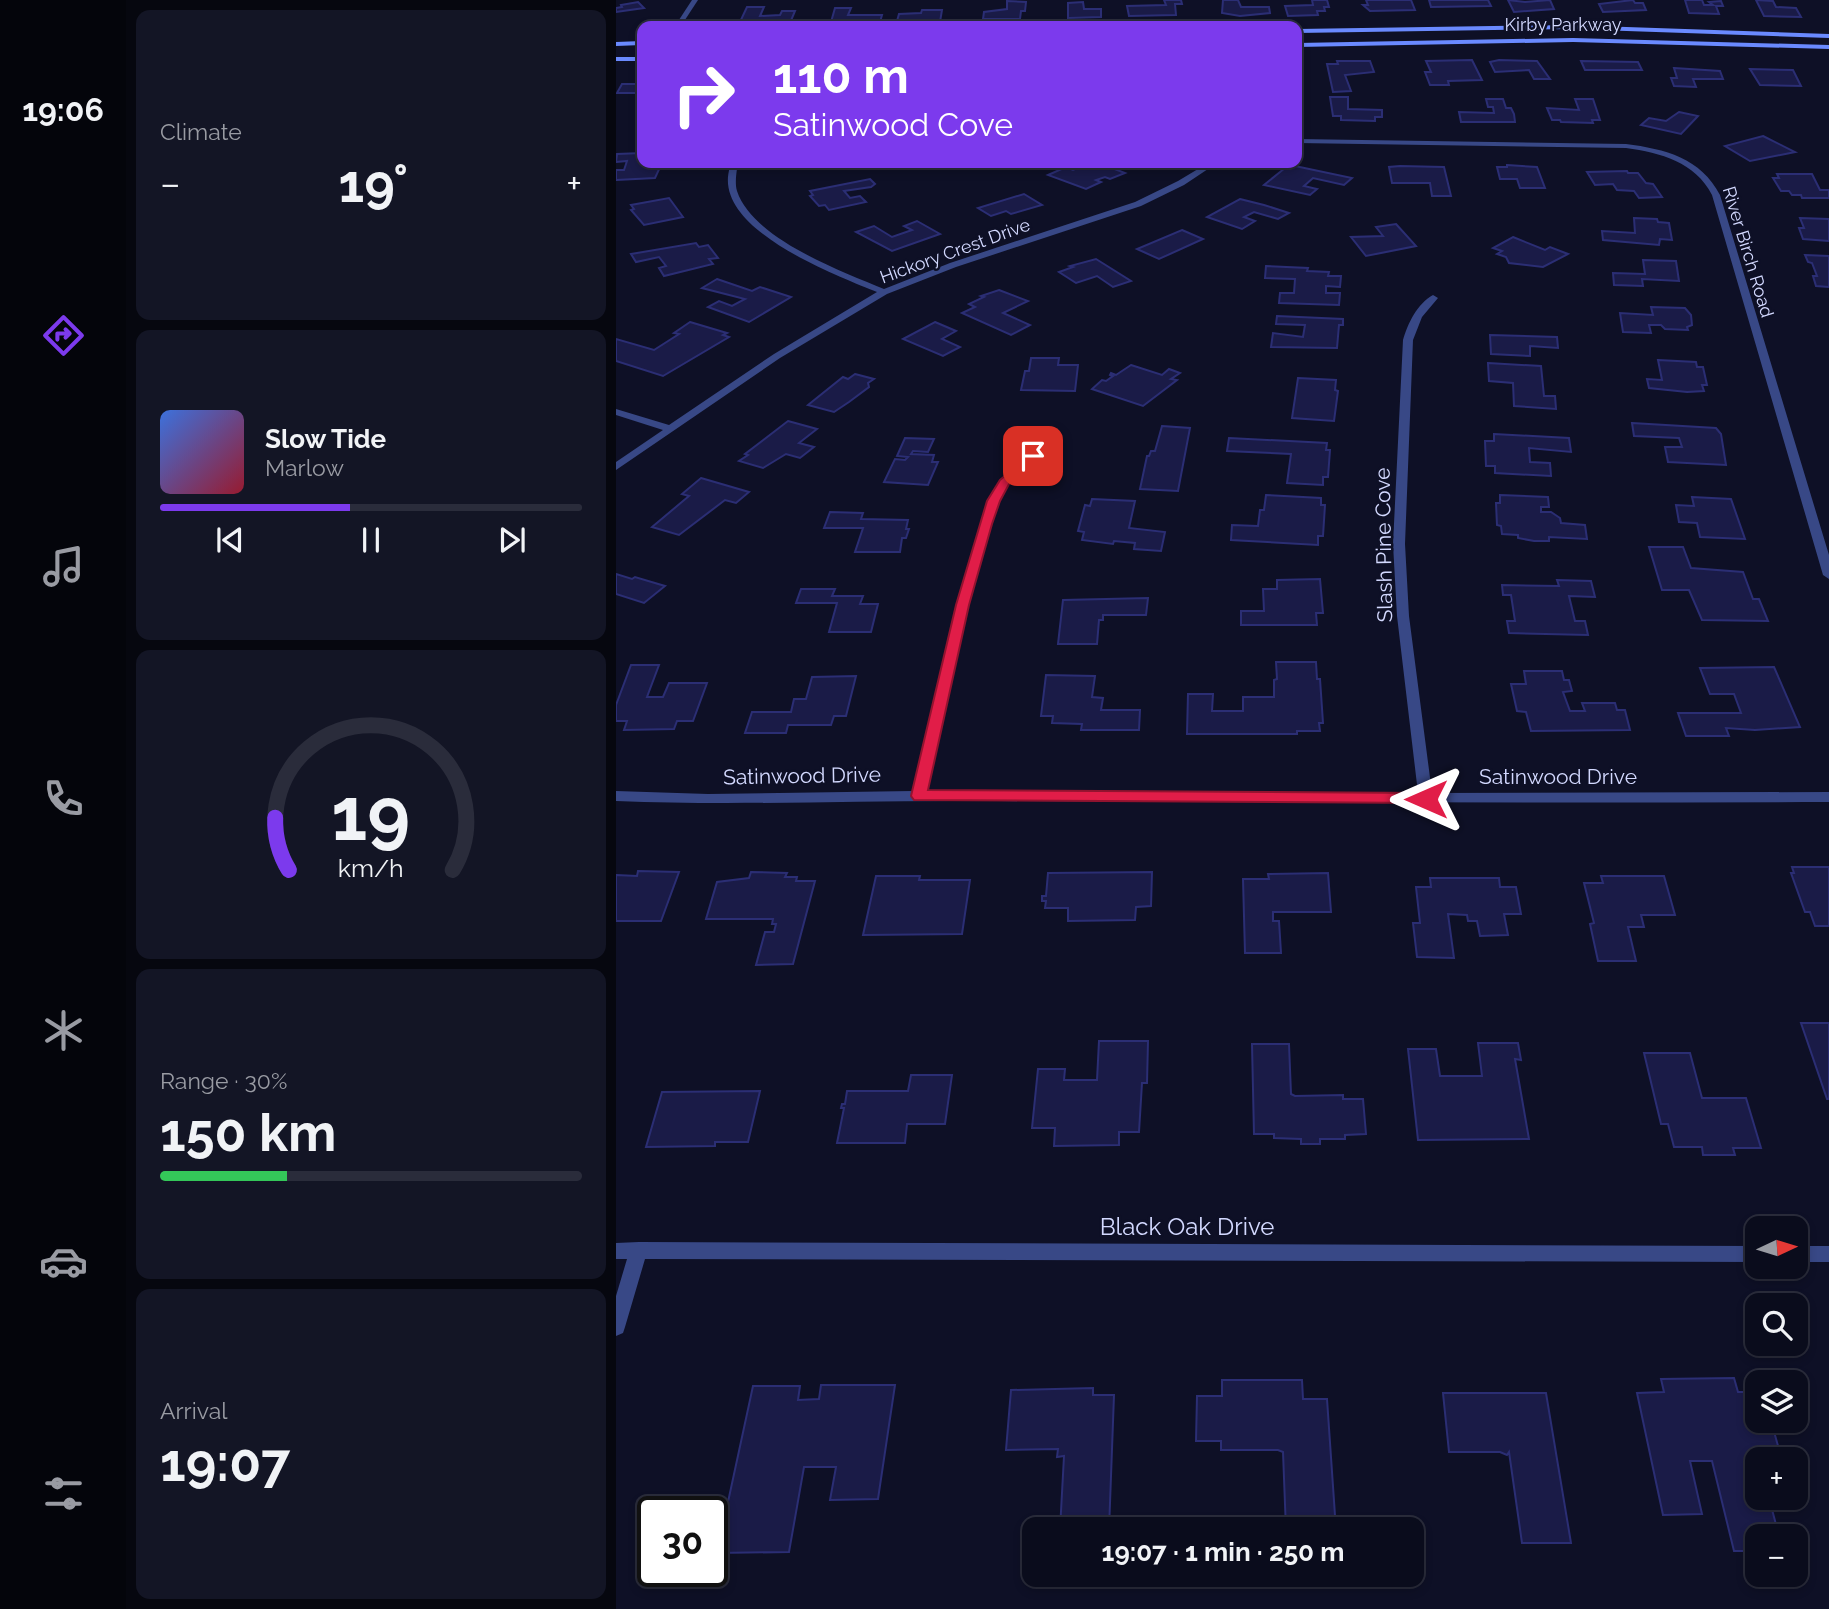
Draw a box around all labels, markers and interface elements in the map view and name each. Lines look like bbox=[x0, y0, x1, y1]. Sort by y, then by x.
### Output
street label: Kirby Parkway bbox=[1505, 14, 1622, 35]
text: 110 m bbox=[773, 47, 909, 104]
icon: right bbox=[658, 49, 749, 140]
text: 19:06 bbox=[22, 91, 104, 128]
text: Satinwood Cove bbox=[773, 106, 1013, 143]
text: Climate bbox=[160, 118, 242, 145]
text: 19° bbox=[339, 153, 408, 214]
text: − bbox=[160, 161, 180, 206]
text: + bbox=[566, 161, 582, 206]
street label: River Birch Road bbox=[1719, 184, 1778, 320]
street label: Hickory Crest Drive bbox=[877, 213, 1033, 287]
icon: directions bbox=[39, 311, 88, 360]
text: Slow Tide bbox=[265, 424, 386, 454]
pin bbox=[1003, 426, 1063, 486]
icon: arrive bbox=[1014, 437, 1052, 475]
text: Marlow bbox=[265, 454, 344, 481]
street label: Slash Pine Cove bbox=[1370, 467, 1397, 623]
icon: previous bbox=[211, 521, 249, 559]
icon: pause bbox=[352, 521, 390, 559]
icon: next bbox=[493, 521, 531, 559]
icon: music bbox=[39, 542, 88, 591]
street label: Satinwood Drive bbox=[723, 762, 881, 789]
position arrow bbox=[1389, 762, 1463, 836]
street label: Satinwood Drive bbox=[1479, 764, 1637, 789]
text: 19 bbox=[332, 773, 410, 858]
icon: phone bbox=[39, 774, 88, 823]
text: km/h bbox=[338, 853, 404, 883]
icon: climate bbox=[39, 1006, 88, 1055]
text: Range · 30% bbox=[160, 1067, 287, 1094]
text: 150 km bbox=[160, 1102, 336, 1163]
street label: Black Oak Drive bbox=[1100, 1212, 1274, 1241]
north arrow bbox=[1745, 1216, 1808, 1279]
map controls bbox=[1745, 1216, 1808, 1587]
icon: car bbox=[39, 1237, 88, 1286]
button: search bbox=[1745, 1293, 1808, 1356]
button: layers bbox=[1745, 1370, 1808, 1433]
text: Arrival bbox=[160, 1397, 227, 1424]
text: 19:07 bbox=[160, 1432, 290, 1493]
button: + bbox=[1745, 1447, 1808, 1510]
icon: filters bbox=[39, 1469, 88, 1518]
speed limit sign: 30 bbox=[637, 1496, 728, 1587]
button: − bbox=[1745, 1524, 1808, 1587]
text: 19:07 · 1 min · 250 m bbox=[1102, 1537, 1344, 1567]

